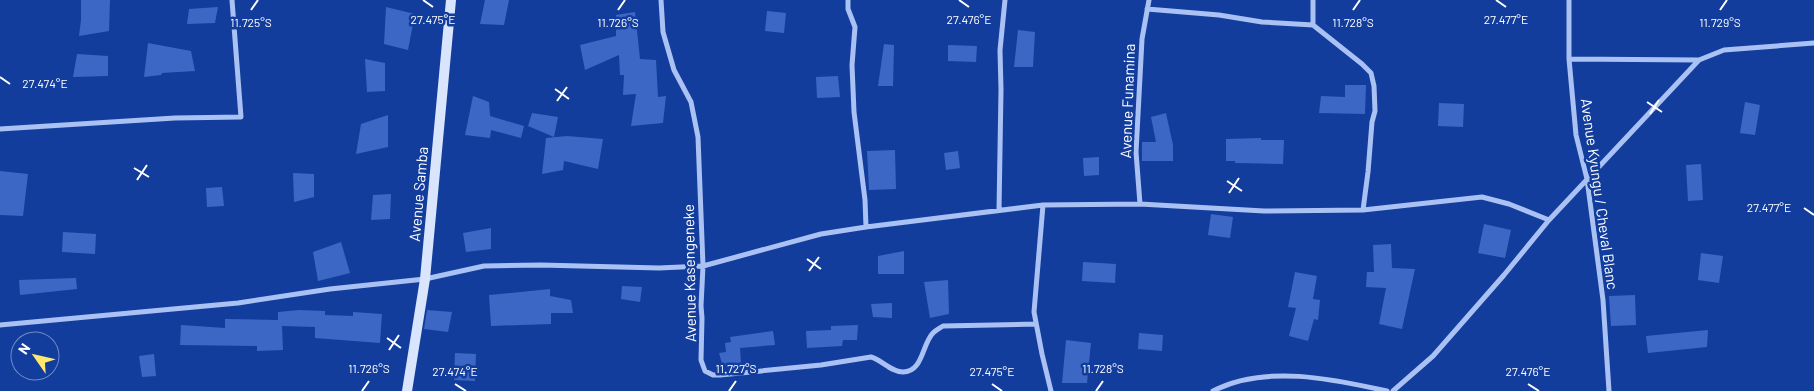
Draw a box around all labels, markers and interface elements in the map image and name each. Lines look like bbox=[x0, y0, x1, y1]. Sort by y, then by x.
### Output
text: 27.475°E bbox=[411, 12, 455, 26]
text: 27.476°E bbox=[947, 12, 991, 26]
text: 27.477°E bbox=[1484, 12, 1528, 26]
text: 11.725°S bbox=[230, 15, 272, 29]
text: 11.726°S bbox=[597, 15, 639, 29]
text: 11.728°S bbox=[1332, 15, 1374, 29]
text: 11.729°S bbox=[1699, 15, 1741, 29]
street label: Avenue Funamina bbox=[1116, 43, 1138, 159]
text: 27.474°E bbox=[22, 76, 68, 90]
street label: Avenue Kyungu / Cheval Blanc bbox=[1578, 97, 1622, 291]
street label: Avenue Samba bbox=[405, 146, 431, 242]
text: 27.477°E bbox=[1747, 200, 1791, 214]
street label: Avenue Kasengeneke bbox=[679, 204, 699, 342]
north arrow bbox=[10, 331, 60, 381]
text: N bbox=[14, 340, 33, 357]
text: 11.726°S bbox=[348, 361, 390, 375]
text: 11.727°S bbox=[715, 361, 757, 375]
text: 11.728°S bbox=[1082, 361, 1124, 375]
text: 27.474°E bbox=[432, 364, 478, 378]
text: 27.475°E bbox=[970, 364, 1014, 378]
text: 27.476°E bbox=[1506, 364, 1550, 378]

